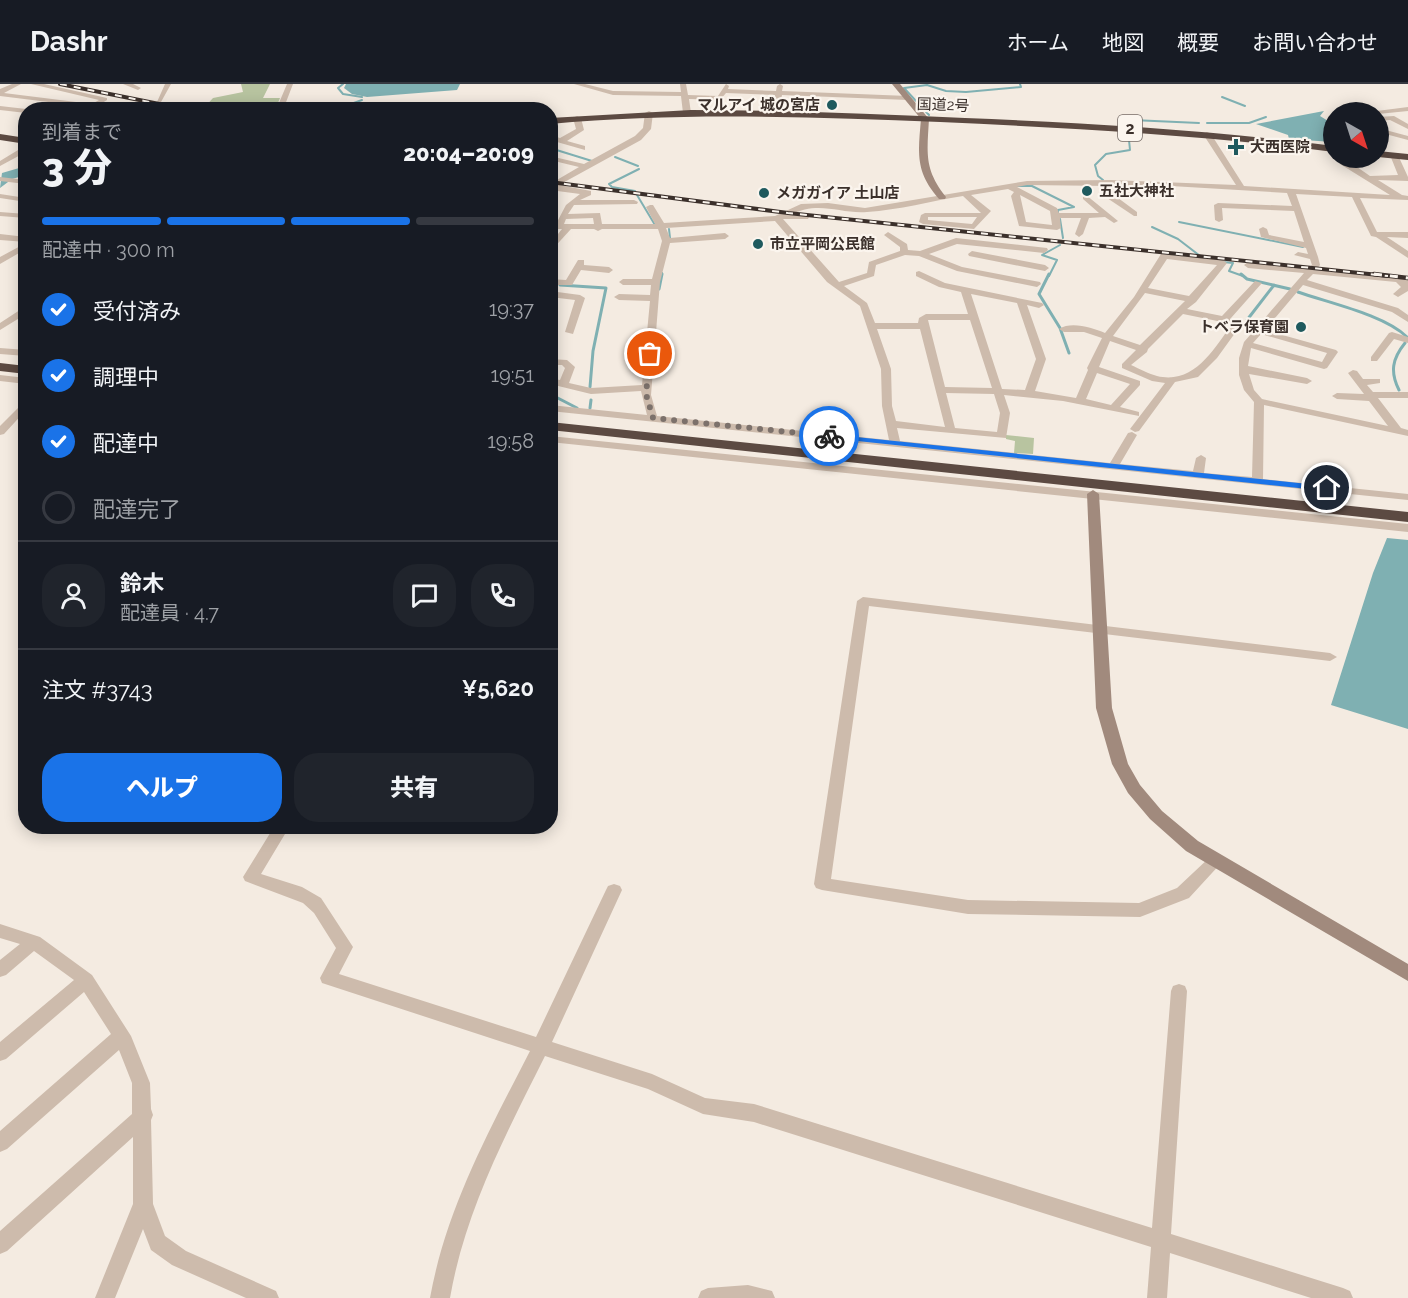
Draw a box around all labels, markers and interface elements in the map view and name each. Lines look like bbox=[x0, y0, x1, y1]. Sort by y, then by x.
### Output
text: Dashr bbox=[30, 25, 108, 58]
text: ホーム bbox=[1007, 30, 1069, 55]
text: 地図 bbox=[1102, 30, 1144, 55]
text: 概要 bbox=[1177, 30, 1219, 55]
text: お問い合わせ bbox=[1252, 30, 1378, 55]
street label: 国道2号 bbox=[916, 95, 970, 115]
place label: マルアイ 城の宮店 bbox=[697, 96, 820, 114]
marker: マルアイ 城の宮店 bbox=[825, 98, 839, 112]
north arrow bbox=[1323, 102, 1389, 168]
map controls bbox=[1323, 102, 1389, 168]
road number: 2 bbox=[1118, 115, 1142, 141]
text: 到着まで bbox=[42, 120, 122, 144]
marker: 大西医院 bbox=[1227, 138, 1245, 156]
place label: 大西医院 bbox=[1250, 138, 1310, 156]
text: 20:04–20:09 bbox=[403, 140, 534, 166]
text: 3 分 bbox=[42, 144, 112, 190]
place label: 五社大神社 bbox=[1099, 182, 1174, 200]
place label: メガガイア 土山店 bbox=[776, 184, 900, 202]
marker: 五社大神社 bbox=[1080, 184, 1094, 198]
marker: メガガイア 土山店 bbox=[757, 186, 771, 200]
place label: 市立平岡公民館 bbox=[770, 235, 875, 253]
marker: 市立平岡公民館 bbox=[751, 237, 765, 251]
text: 配達中 · 300 m bbox=[42, 238, 175, 262]
icon: check bbox=[42, 293, 75, 326]
text: 19:37 bbox=[489, 297, 534, 321]
text: 受付済み bbox=[93, 298, 181, 324]
place label: トベラ保育園 bbox=[1199, 318, 1289, 336]
marker: トベラ保育園 bbox=[1294, 320, 1308, 334]
pin bbox=[624, 328, 675, 379]
icon: bag bbox=[633, 337, 666, 370]
icon: check bbox=[42, 359, 75, 392]
text: 19:51 bbox=[491, 363, 534, 387]
text: 調理中 bbox=[93, 364, 159, 390]
courier bbox=[799, 406, 859, 466]
icon: bike bbox=[813, 420, 846, 453]
icon: check bbox=[42, 425, 75, 458]
text: 19:58 bbox=[487, 429, 534, 453]
text: 配達中 bbox=[93, 430, 159, 456]
pin bbox=[1301, 462, 1352, 513]
icon: home bbox=[1310, 471, 1343, 504]
text: 配達完了 bbox=[93, 496, 181, 522]
button: person bbox=[42, 564, 105, 627]
button: chat bbox=[393, 564, 456, 627]
button: phone bbox=[471, 564, 534, 627]
text: 鈴木 bbox=[120, 570, 164, 596]
text: 配達員 · 4.7 bbox=[120, 601, 219, 625]
text: ¥5,620 bbox=[462, 675, 534, 701]
text: 注文 #3743 bbox=[42, 677, 153, 703]
button: ヘルプ bbox=[42, 753, 282, 822]
button: 共有 bbox=[294, 753, 534, 822]

